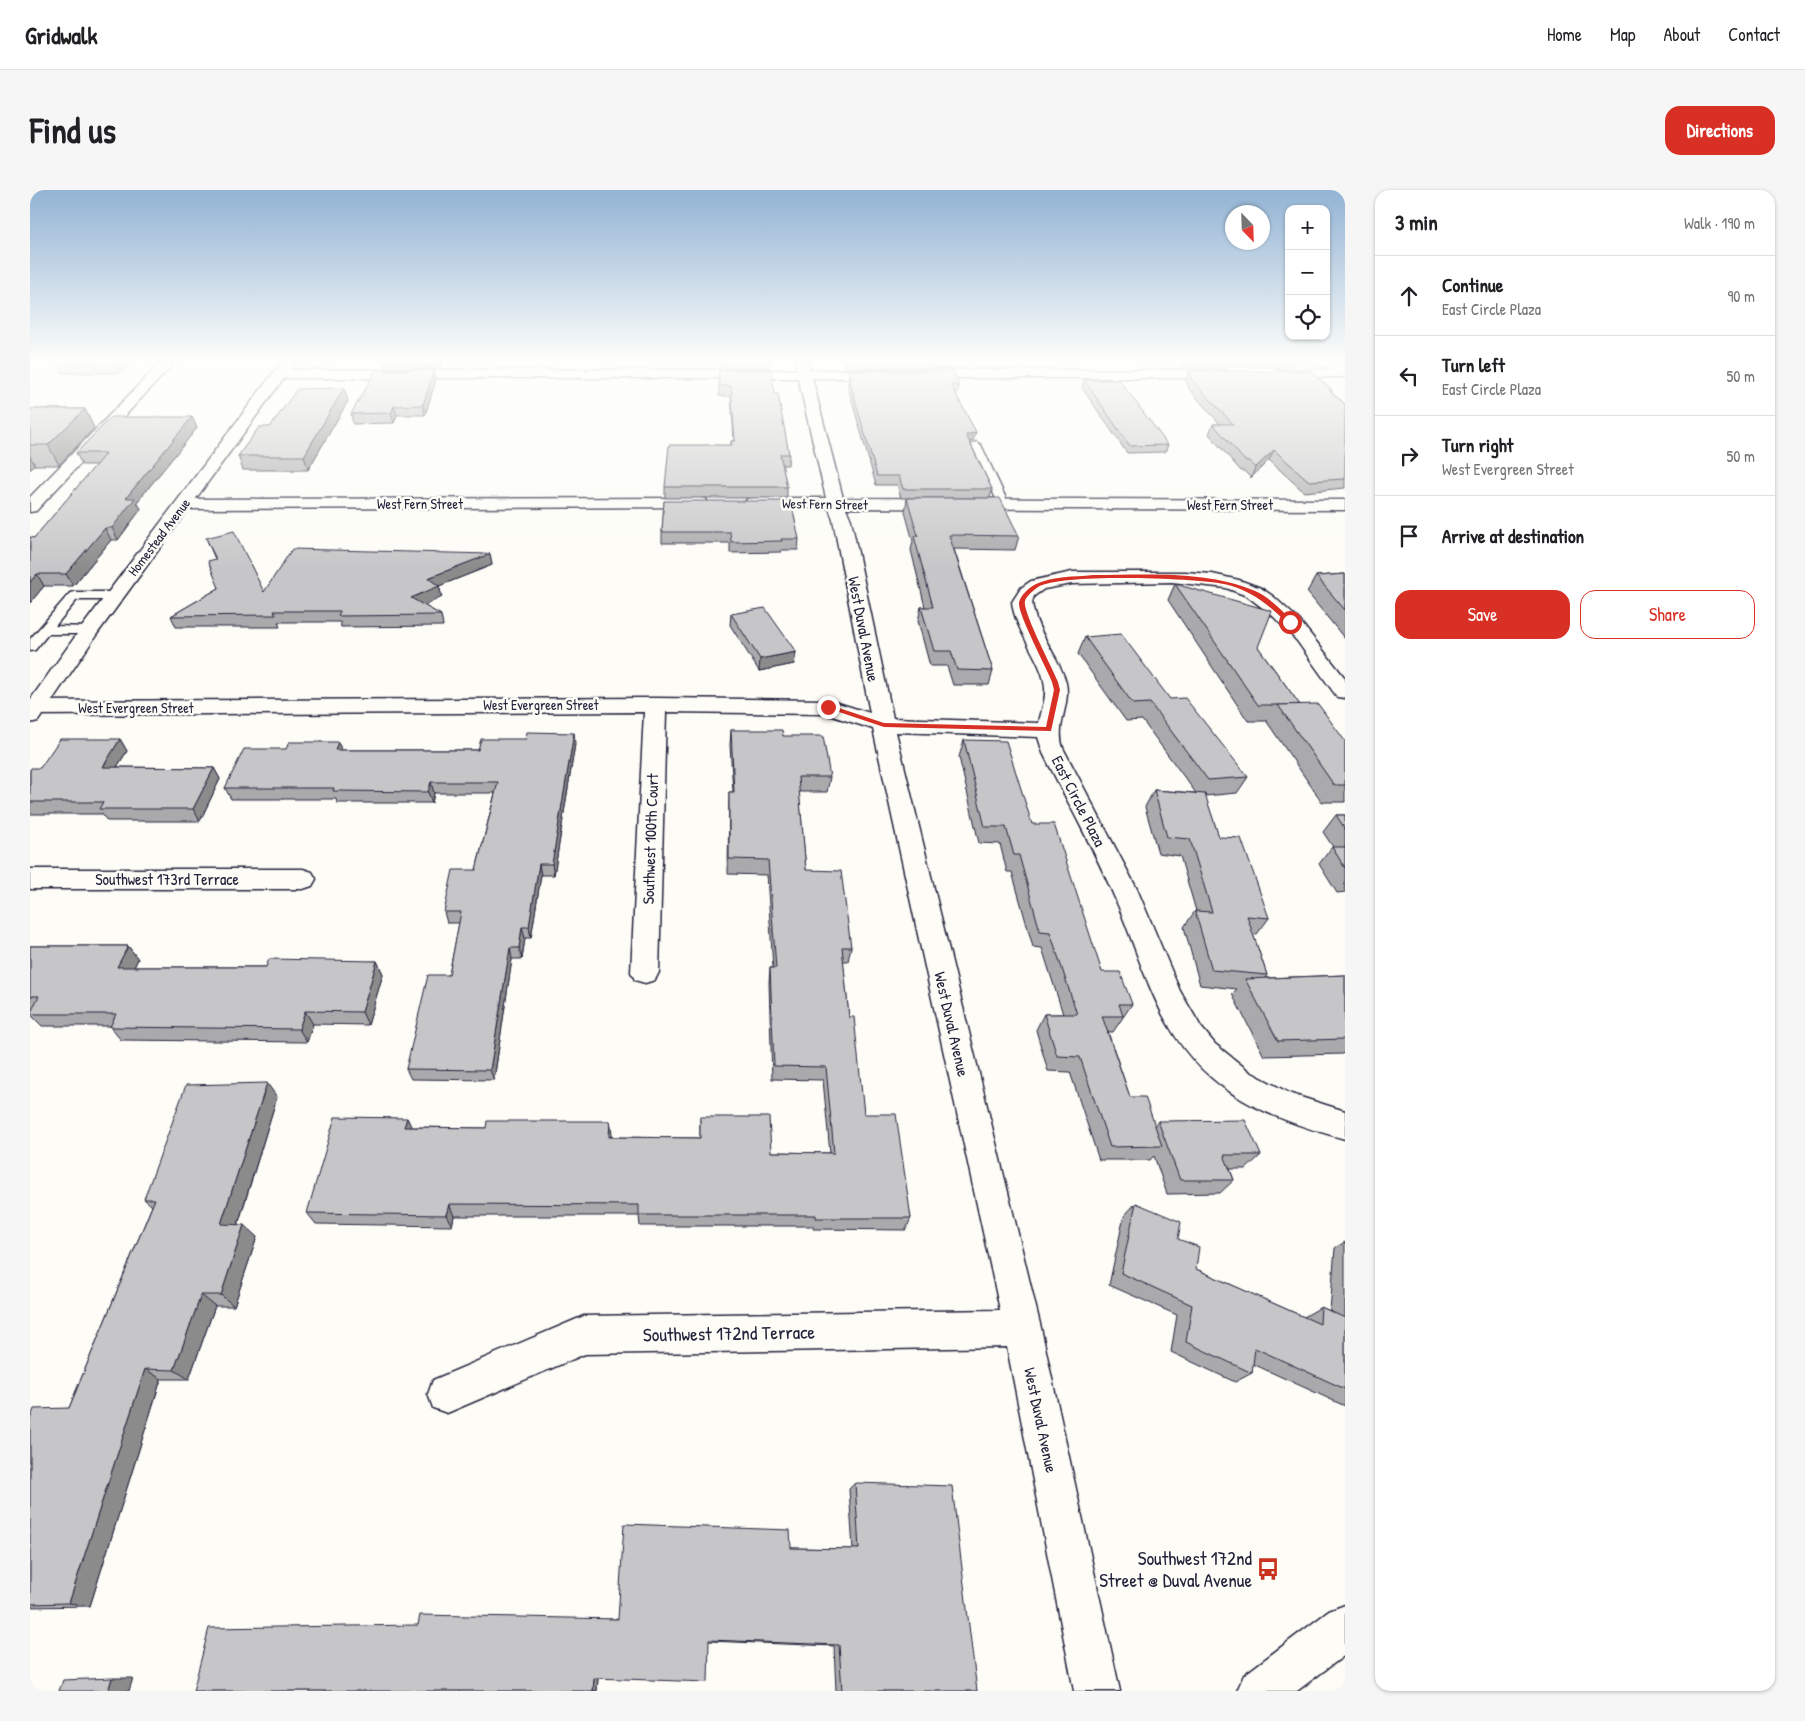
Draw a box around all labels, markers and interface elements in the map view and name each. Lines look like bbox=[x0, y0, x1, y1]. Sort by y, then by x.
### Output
text: Gridwalk bbox=[25, 19, 97, 51]
text: Home bbox=[1547, 22, 1582, 47]
text: Map bbox=[1610, 22, 1635, 47]
text: About bbox=[1663, 22, 1700, 47]
text: Contact bbox=[1728, 22, 1780, 47]
button: Directions bbox=[1665, 106, 1775, 155]
text: Find us bbox=[30, 107, 116, 154]
north arrow bbox=[1225, 205, 1270, 250]
map controls bbox=[1285, 205, 1330, 340]
button: + bbox=[1285, 205, 1330, 250]
text: 3 min bbox=[1395, 208, 1438, 237]
text: Walk · 190 m bbox=[1684, 212, 1755, 234]
button: − bbox=[1285, 250, 1330, 295]
text: Continue bbox=[1442, 272, 1503, 298]
icon: ahead bbox=[1395, 282, 1423, 310]
text: 90 m bbox=[1727, 285, 1755, 307]
button: locate bbox=[1285, 295, 1330, 340]
text: East Circle Plaza bbox=[1442, 298, 1541, 320]
text: Turn left bbox=[1442, 352, 1505, 378]
icon: left bbox=[1395, 362, 1423, 390]
text: 50 m bbox=[1727, 365, 1755, 387]
text: East Circle Plaza bbox=[1442, 378, 1541, 400]
text: Turn right bbox=[1442, 432, 1513, 458]
icon: right bbox=[1395, 442, 1423, 470]
text: 50 m bbox=[1727, 445, 1755, 467]
text: West Evergreen Street bbox=[1442, 458, 1574, 480]
street label: West Fern Street bbox=[782, 493, 868, 514]
street label: Homestead Avenue bbox=[123, 494, 194, 579]
street label: West Fern Street bbox=[377, 494, 463, 513]
street label: West Fern Street bbox=[1187, 495, 1273, 514]
icon: arrive bbox=[1395, 522, 1423, 550]
text: Arrive at destination bbox=[1442, 523, 1584, 549]
street label: West Duval Avenue bbox=[843, 574, 885, 684]
button: Save bbox=[1395, 590, 1570, 639]
button: Share bbox=[1580, 590, 1755, 639]
route start bbox=[1279, 611, 1302, 634]
street label: West Evergreen Street bbox=[483, 695, 599, 715]
route end bbox=[817, 696, 840, 719]
street label: West Evergreen Street bbox=[78, 698, 194, 718]
street label: East Circle Plaza bbox=[1047, 752, 1111, 850]
street label: Southwest 100th Court bbox=[637, 773, 663, 905]
street label: Southwest 173rd Terrace bbox=[95, 868, 239, 890]
street label: West Duval Avenue bbox=[929, 970, 975, 1079]
street label: Southwest 172nd Terrace bbox=[643, 1318, 816, 1347]
street label: West Duval Avenue bbox=[1019, 1365, 1063, 1475]
place label: Southwest 172nd Street @ Duval Avenue bbox=[1099, 1545, 1253, 1593]
bus stop icon: Southwest 172nd Street @ Duval Avenue bbox=[1255, 1556, 1281, 1582]

